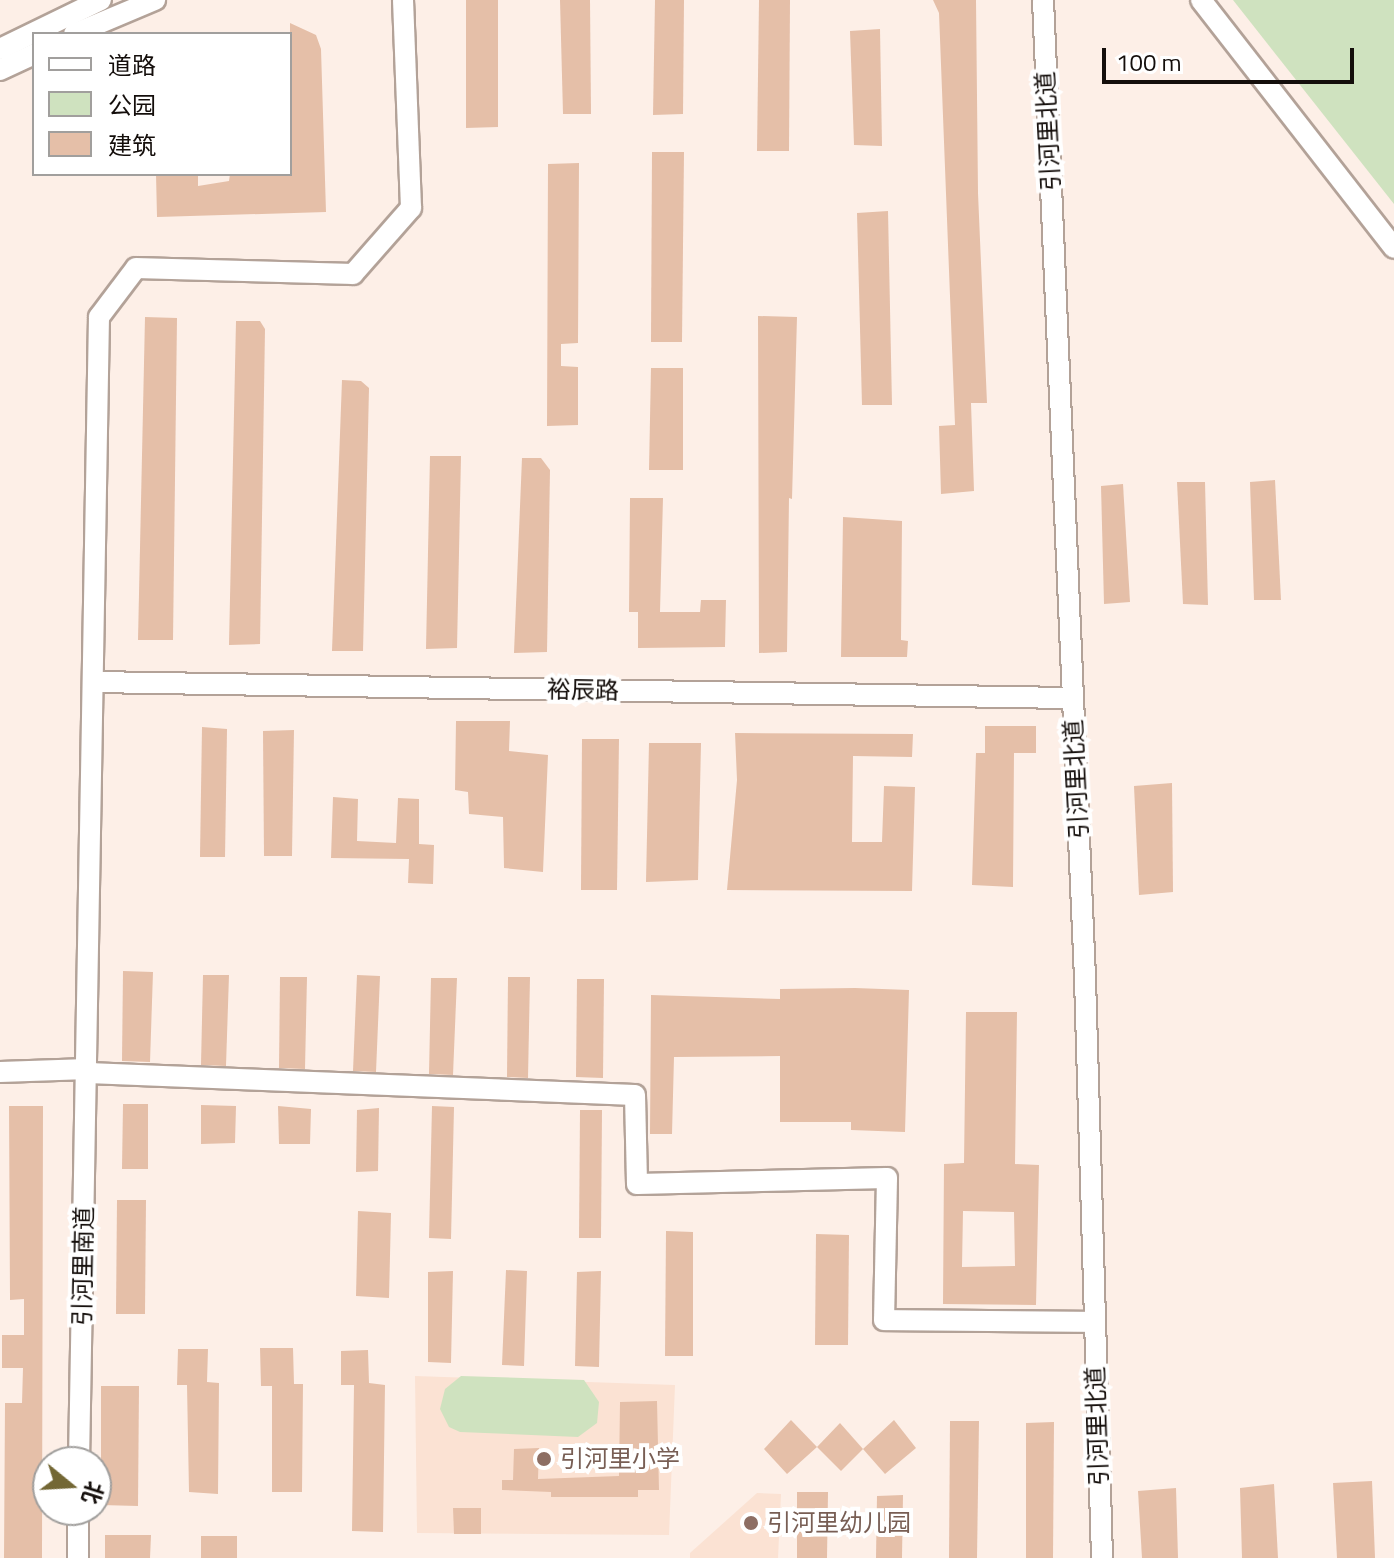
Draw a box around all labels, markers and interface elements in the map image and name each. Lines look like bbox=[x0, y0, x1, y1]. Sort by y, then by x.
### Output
legend bbox=[32, 32, 292, 176]
scale bar bbox=[1106, 32, 1358, 82]
text: 100 m bbox=[1116, 44, 1182, 80]
text: 道路 bbox=[108, 47, 156, 83]
street label: 引河里北道 bbox=[1030, 70, 1066, 192]
text: 公园 bbox=[108, 87, 156, 123]
text: 建筑 bbox=[108, 127, 156, 163]
street label: 裕辰路 bbox=[547, 675, 619, 705]
street label: 引河里北道 bbox=[1058, 718, 1094, 840]
street label: 引河里南道 bbox=[68, 1206, 98, 1326]
street label: 引河里北道 bbox=[1081, 1366, 1113, 1486]
place label: 引河里小学 bbox=[560, 1445, 680, 1473]
north arrow bbox=[32, 1446, 112, 1526]
marker: 引河里小学 bbox=[535, 1450, 553, 1468]
text: 北 bbox=[73, 1477, 112, 1509]
place label: 引河里幼儿园 bbox=[767, 1509, 911, 1537]
marker: 引河里幼儿园 bbox=[742, 1514, 760, 1532]

